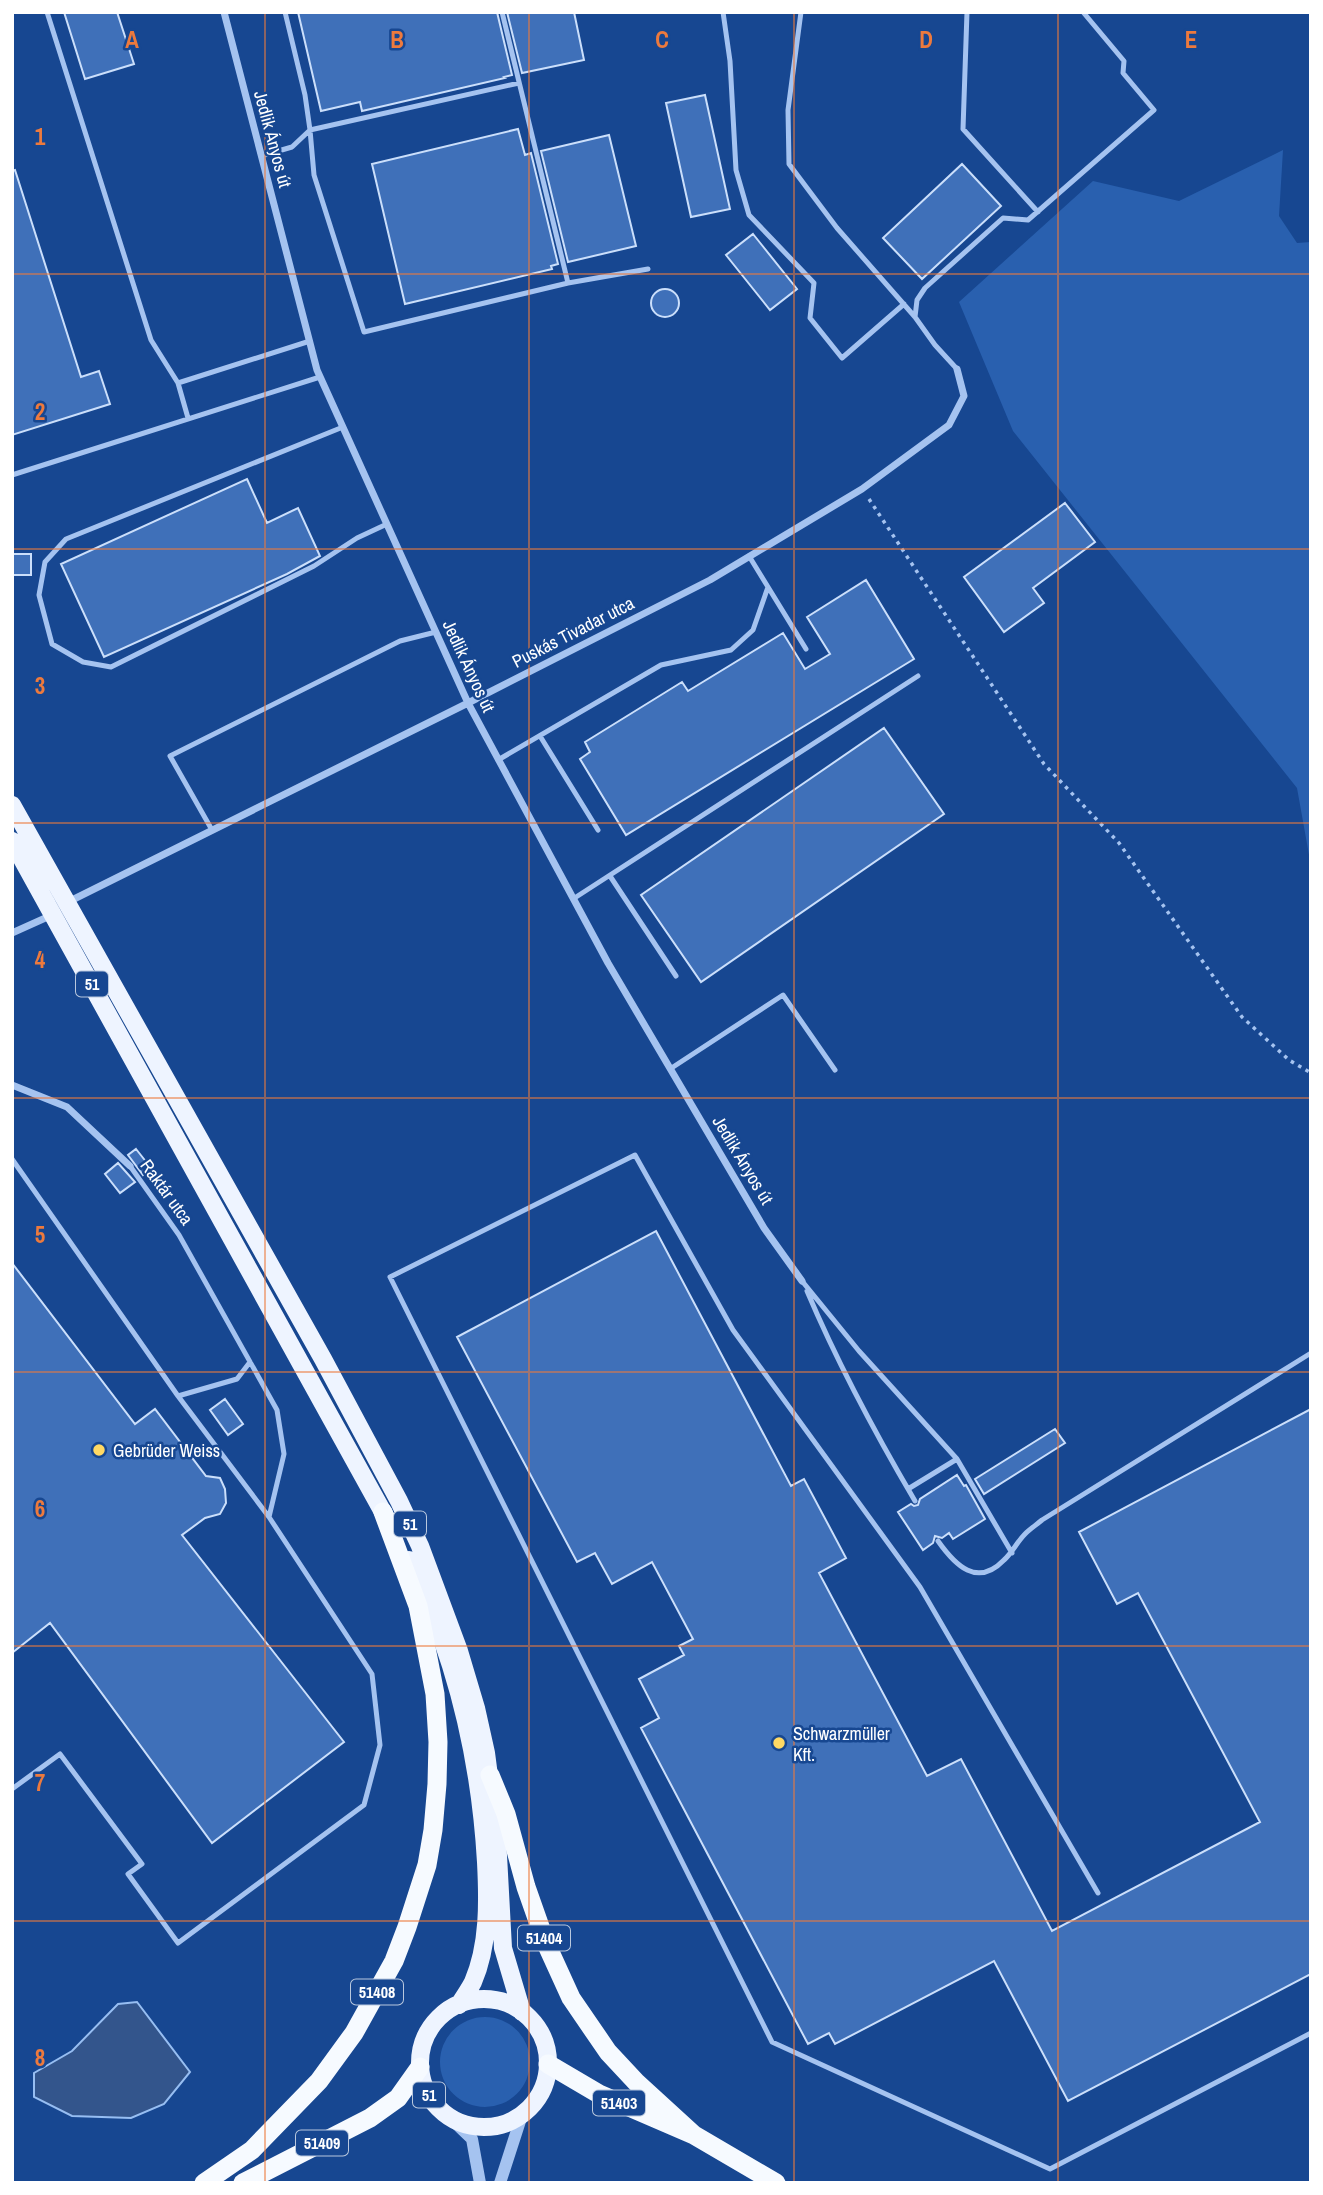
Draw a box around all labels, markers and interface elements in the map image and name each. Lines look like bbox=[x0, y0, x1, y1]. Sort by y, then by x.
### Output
text: A bbox=[125, 24, 139, 55]
text: B bbox=[390, 24, 404, 55]
text: C bbox=[655, 24, 669, 55]
text: D bbox=[919, 24, 933, 55]
text: E bbox=[1185, 24, 1197, 55]
street label: Jedlik Ányos út bbox=[248, 88, 298, 190]
text: 1 bbox=[35, 121, 46, 152]
text: 2 bbox=[35, 396, 45, 427]
street label: Puskás Tivadar utca bbox=[508, 590, 638, 674]
street label: Jedlik Ányos út bbox=[437, 616, 501, 716]
text: 3 bbox=[35, 670, 45, 701]
text: 4 bbox=[35, 944, 46, 975]
road number: 51 bbox=[76, 972, 108, 996]
street label: Jedlik Ányos út bbox=[707, 1111, 779, 1209]
street label: Raktár utca bbox=[135, 1154, 199, 1230]
text: 5 bbox=[35, 1219, 45, 1250]
place label: Gebrüder Weiss bbox=[113, 1438, 220, 1463]
marker: Gebrüder Weiss bbox=[91, 1442, 107, 1458]
text: 6 bbox=[35, 1493, 45, 1524]
road number: 51 bbox=[394, 1512, 426, 1536]
place label: Schwarzmüller Kft. bbox=[793, 1721, 890, 1767]
marker: Schwarzmüller Kft. bbox=[771, 1735, 787, 1751]
text: 7 bbox=[35, 1767, 45, 1798]
road number: 51404 bbox=[518, 1926, 570, 1950]
road number: 51408 bbox=[351, 1980, 403, 2004]
text: 8 bbox=[35, 2042, 45, 2073]
road number: 51 bbox=[413, 2082, 445, 2108]
road number: 51403 bbox=[593, 2090, 645, 2116]
road number: 51409 bbox=[296, 2130, 348, 2156]

